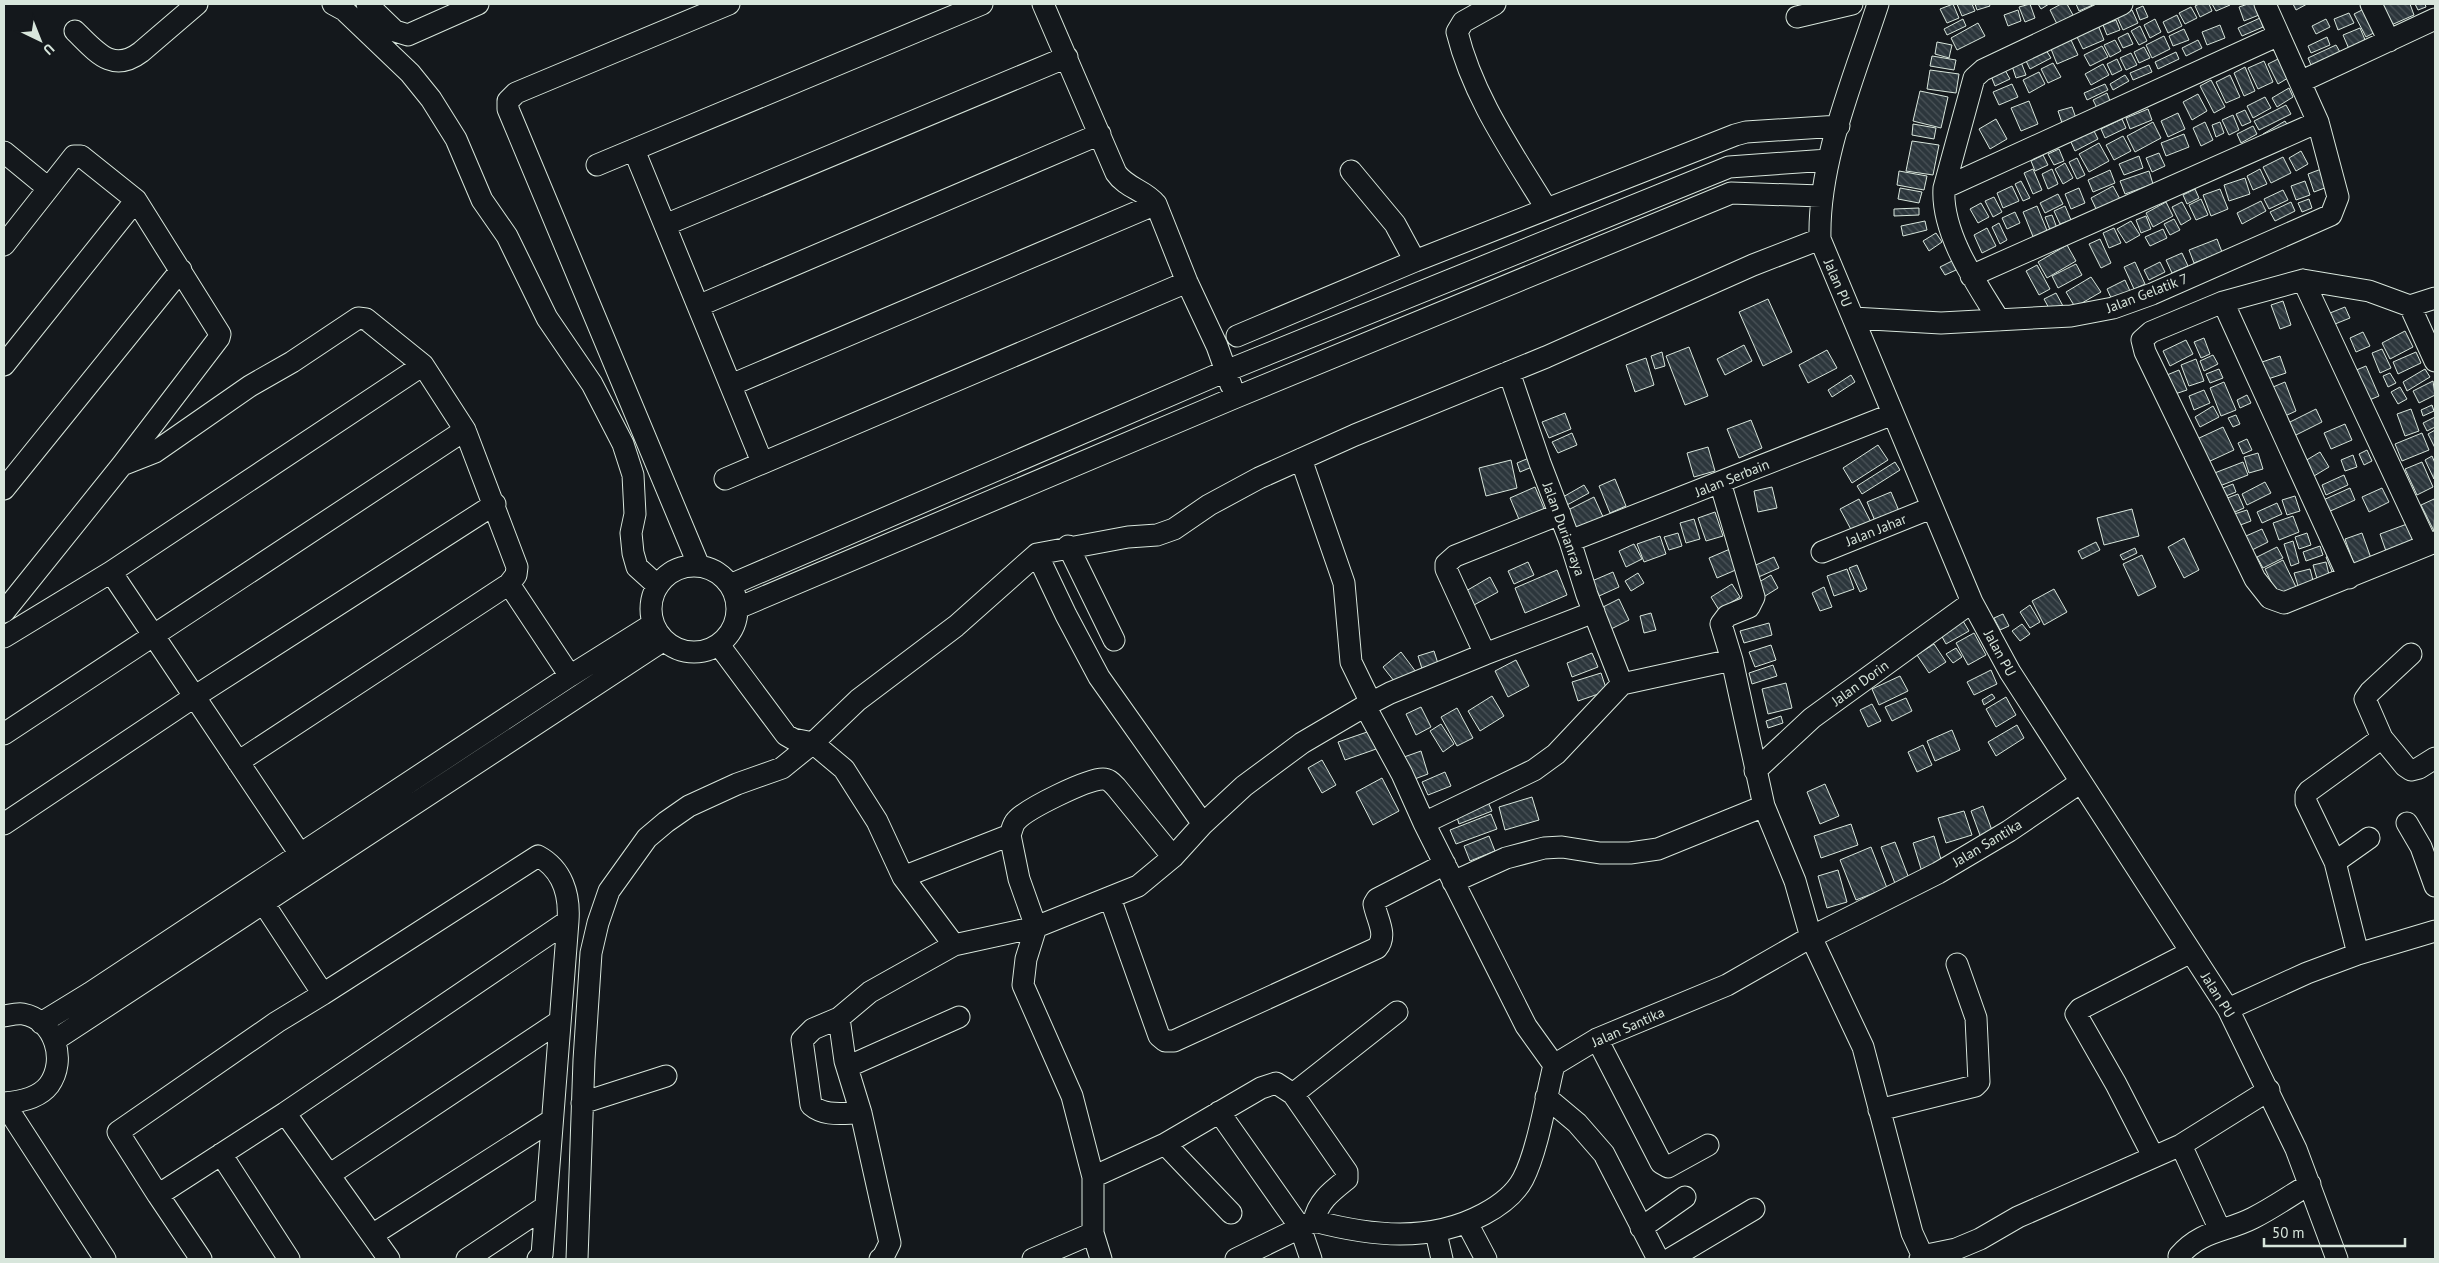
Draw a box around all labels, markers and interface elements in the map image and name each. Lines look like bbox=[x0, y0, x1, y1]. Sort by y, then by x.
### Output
north arrow bbox=[15, 15, 65, 65]
text: U bbox=[40, 40, 58, 59]
street label: Jalan PU bbox=[1819, 255, 1856, 310]
street label: Jalan Gelatik 7 bbox=[2103, 269, 2191, 317]
street label: Jalan Serbain bbox=[1691, 455, 1772, 501]
street label: Jalan Durianraya bbox=[1538, 479, 1589, 578]
street label: Jalan Jahar bbox=[1842, 510, 1909, 551]
street label: Jalan PU bbox=[1979, 626, 2020, 679]
street label: Jalan Dorin bbox=[1827, 656, 1892, 710]
street label: Jalan Santika bbox=[1948, 815, 2025, 871]
street label: Jalan PU bbox=[2196, 968, 2239, 1021]
street label: Jalan Santika bbox=[1588, 1003, 1667, 1051]
scale bar bbox=[2264, 1216, 2405, 1248]
text: 50 m bbox=[2272, 1223, 2305, 1242]

